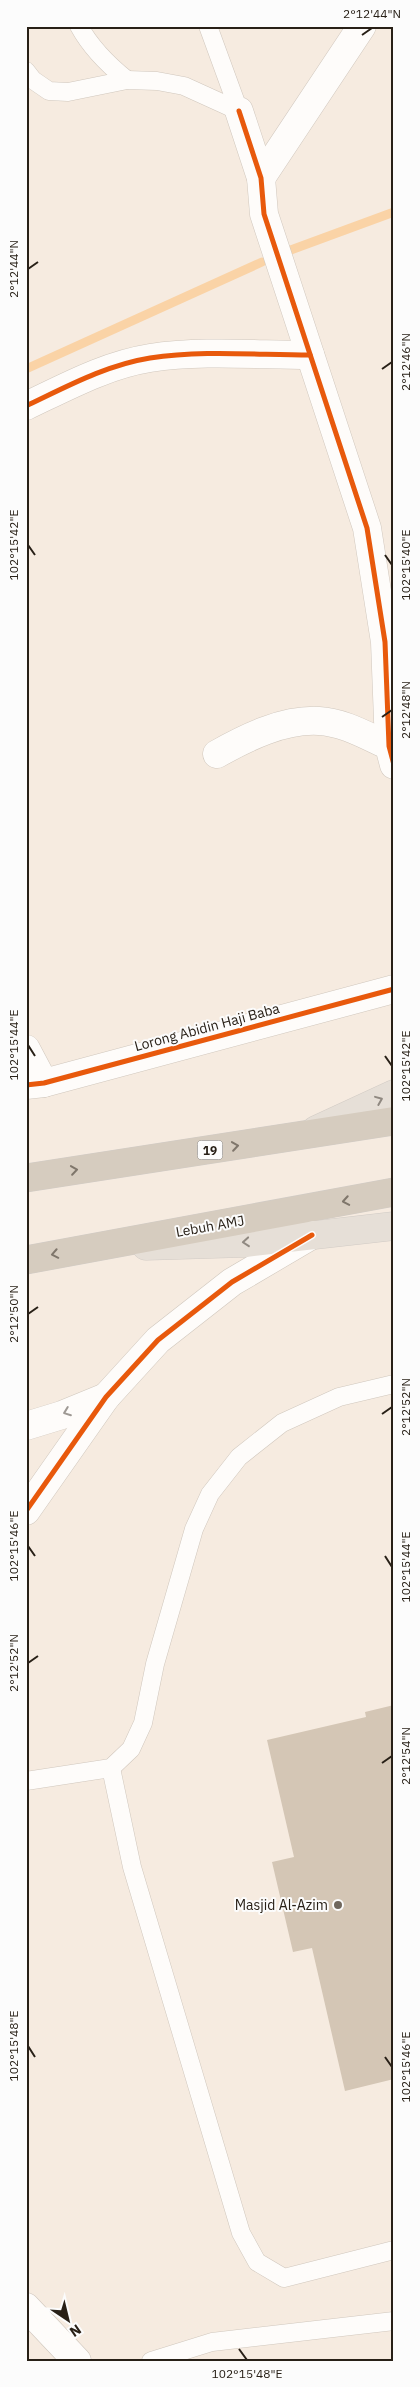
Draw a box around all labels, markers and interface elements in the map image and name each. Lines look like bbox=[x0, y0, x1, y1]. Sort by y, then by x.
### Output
text: 2°12'44"N bbox=[343, 6, 401, 21]
text: 2°12'44"N bbox=[6, 240, 21, 298]
text: 2°12'46"N bbox=[398, 333, 413, 391]
text: 102°15'42"E bbox=[6, 510, 21, 580]
text: 102°15'40"E bbox=[398, 530, 413, 600]
text: 2°12'48"N bbox=[398, 681, 413, 739]
street label: Lorong Abidin Haji Baba bbox=[132, 999, 282, 1055]
text: 102°15'44"E bbox=[6, 1010, 21, 1080]
text: 102°15'42"E bbox=[398, 1031, 413, 1101]
one-way arrow bbox=[374, 1096, 383, 1106]
road number: 19 bbox=[198, 1140, 222, 1160]
one-way arrow bbox=[231, 1142, 240, 1152]
one-way arrow bbox=[70, 1166, 79, 1176]
one-way arrow bbox=[341, 1195, 350, 1205]
street label: Lebuh AMJ bbox=[174, 1211, 246, 1241]
one-way arrow bbox=[242, 1236, 250, 1247]
one-way arrow bbox=[50, 1249, 59, 1259]
text: 2°12'50"N bbox=[6, 1285, 21, 1343]
text: 2°12'52"N bbox=[398, 1378, 413, 1436]
one-way arrow bbox=[63, 1406, 72, 1417]
text: 102°15'46"E bbox=[6, 1511, 21, 1581]
text: 102°15'44"E bbox=[398, 1532, 413, 1602]
text: 2°12'52"N bbox=[6, 1634, 21, 1692]
text: 2°12'54"N bbox=[398, 1727, 413, 1785]
place label: Masjid Al-Azim bbox=[235, 1896, 328, 1914]
marker: Masjid Al-Azim bbox=[332, 1899, 344, 1911]
text: 102°15'48"E bbox=[6, 2011, 21, 2081]
text: 102°15'46"E bbox=[398, 2032, 413, 2102]
north arrow bbox=[42, 2294, 92, 2344]
text: N bbox=[66, 2320, 85, 2341]
text: 102°15'48"E bbox=[212, 2366, 282, 2381]

